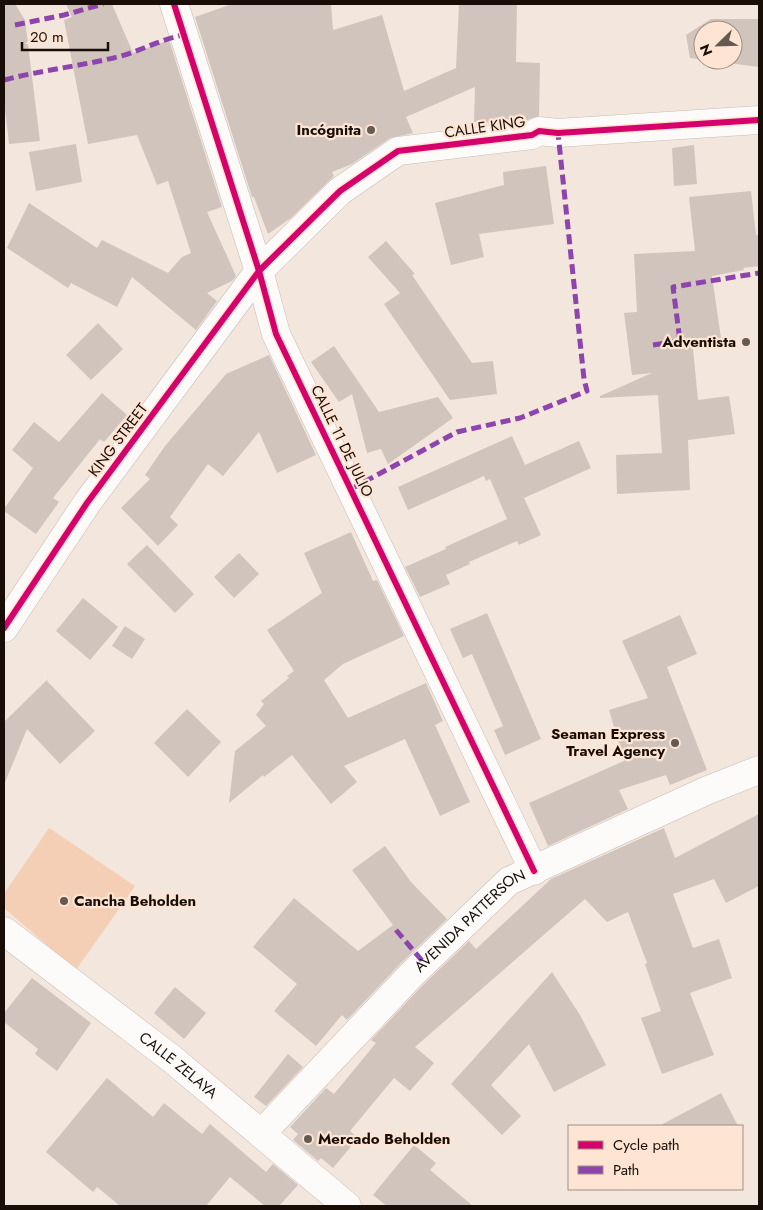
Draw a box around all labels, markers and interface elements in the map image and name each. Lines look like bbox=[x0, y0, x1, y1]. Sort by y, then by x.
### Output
scale bar bbox=[22, 20, 109, 52]
north arrow bbox=[693, 20, 743, 70]
text: 20 m bbox=[30, 26, 64, 48]
text: N bbox=[695, 41, 717, 59]
street label: CALLE KING bbox=[443, 110, 527, 144]
place label: Incógnita bbox=[297, 119, 361, 141]
marker: Incógnita bbox=[365, 124, 377, 136]
place label: Adventista bbox=[661, 331, 736, 353]
marker: Adventista bbox=[740, 336, 752, 348]
street label: CALLE 11 DE JULIO bbox=[305, 381, 379, 501]
street label: KING STREET bbox=[83, 399, 153, 481]
place label: Seaman Express Travel Agency bbox=[551, 723, 665, 762]
marker: Seaman Express Travel Agency bbox=[669, 737, 681, 749]
street label: AVENIDA PATTERSON bbox=[409, 864, 529, 977]
place label: Cancha Beholden bbox=[74, 890, 196, 912]
marker: Cancha Beholden bbox=[58, 895, 70, 907]
street label: CALLE ZELAYA bbox=[134, 1027, 222, 1104]
legend bbox=[568, 1125, 743, 1190]
place label: Mercado Beholden bbox=[318, 1128, 450, 1150]
marker: Mercado Beholden bbox=[302, 1133, 314, 1145]
text: Cycle path bbox=[613, 1134, 680, 1156]
text: Path bbox=[613, 1159, 639, 1181]

